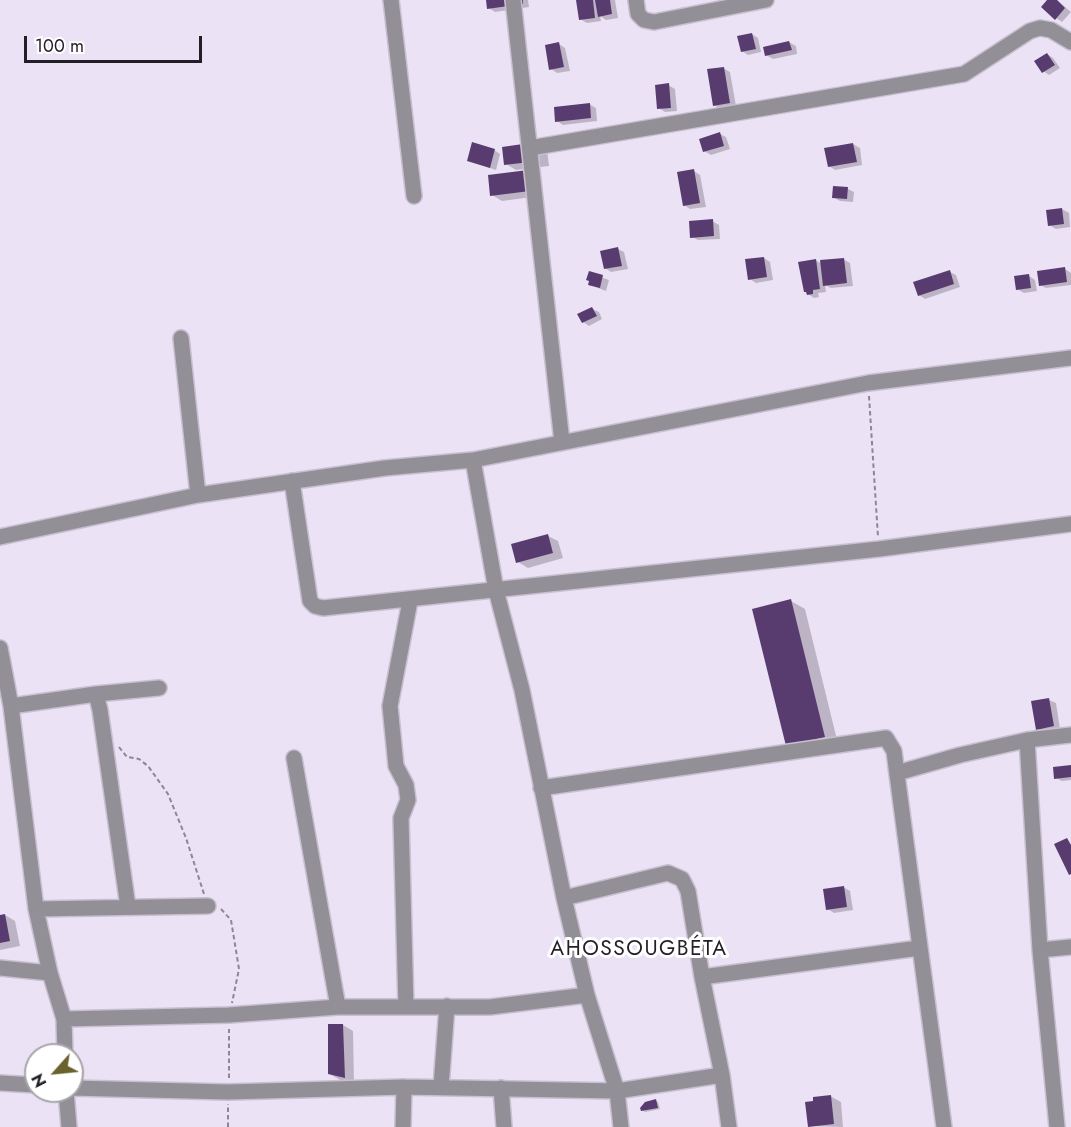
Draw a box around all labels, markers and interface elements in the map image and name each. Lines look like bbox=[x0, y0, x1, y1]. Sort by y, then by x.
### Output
scale bar bbox=[27, 24, 206, 62]
text: 100 m bbox=[35, 33, 84, 59]
district label: AHOSSOUGBÉTA bbox=[550, 937, 728, 963]
north arrow bbox=[24, 1043, 84, 1103]
text: N bbox=[26, 1070, 52, 1091]

